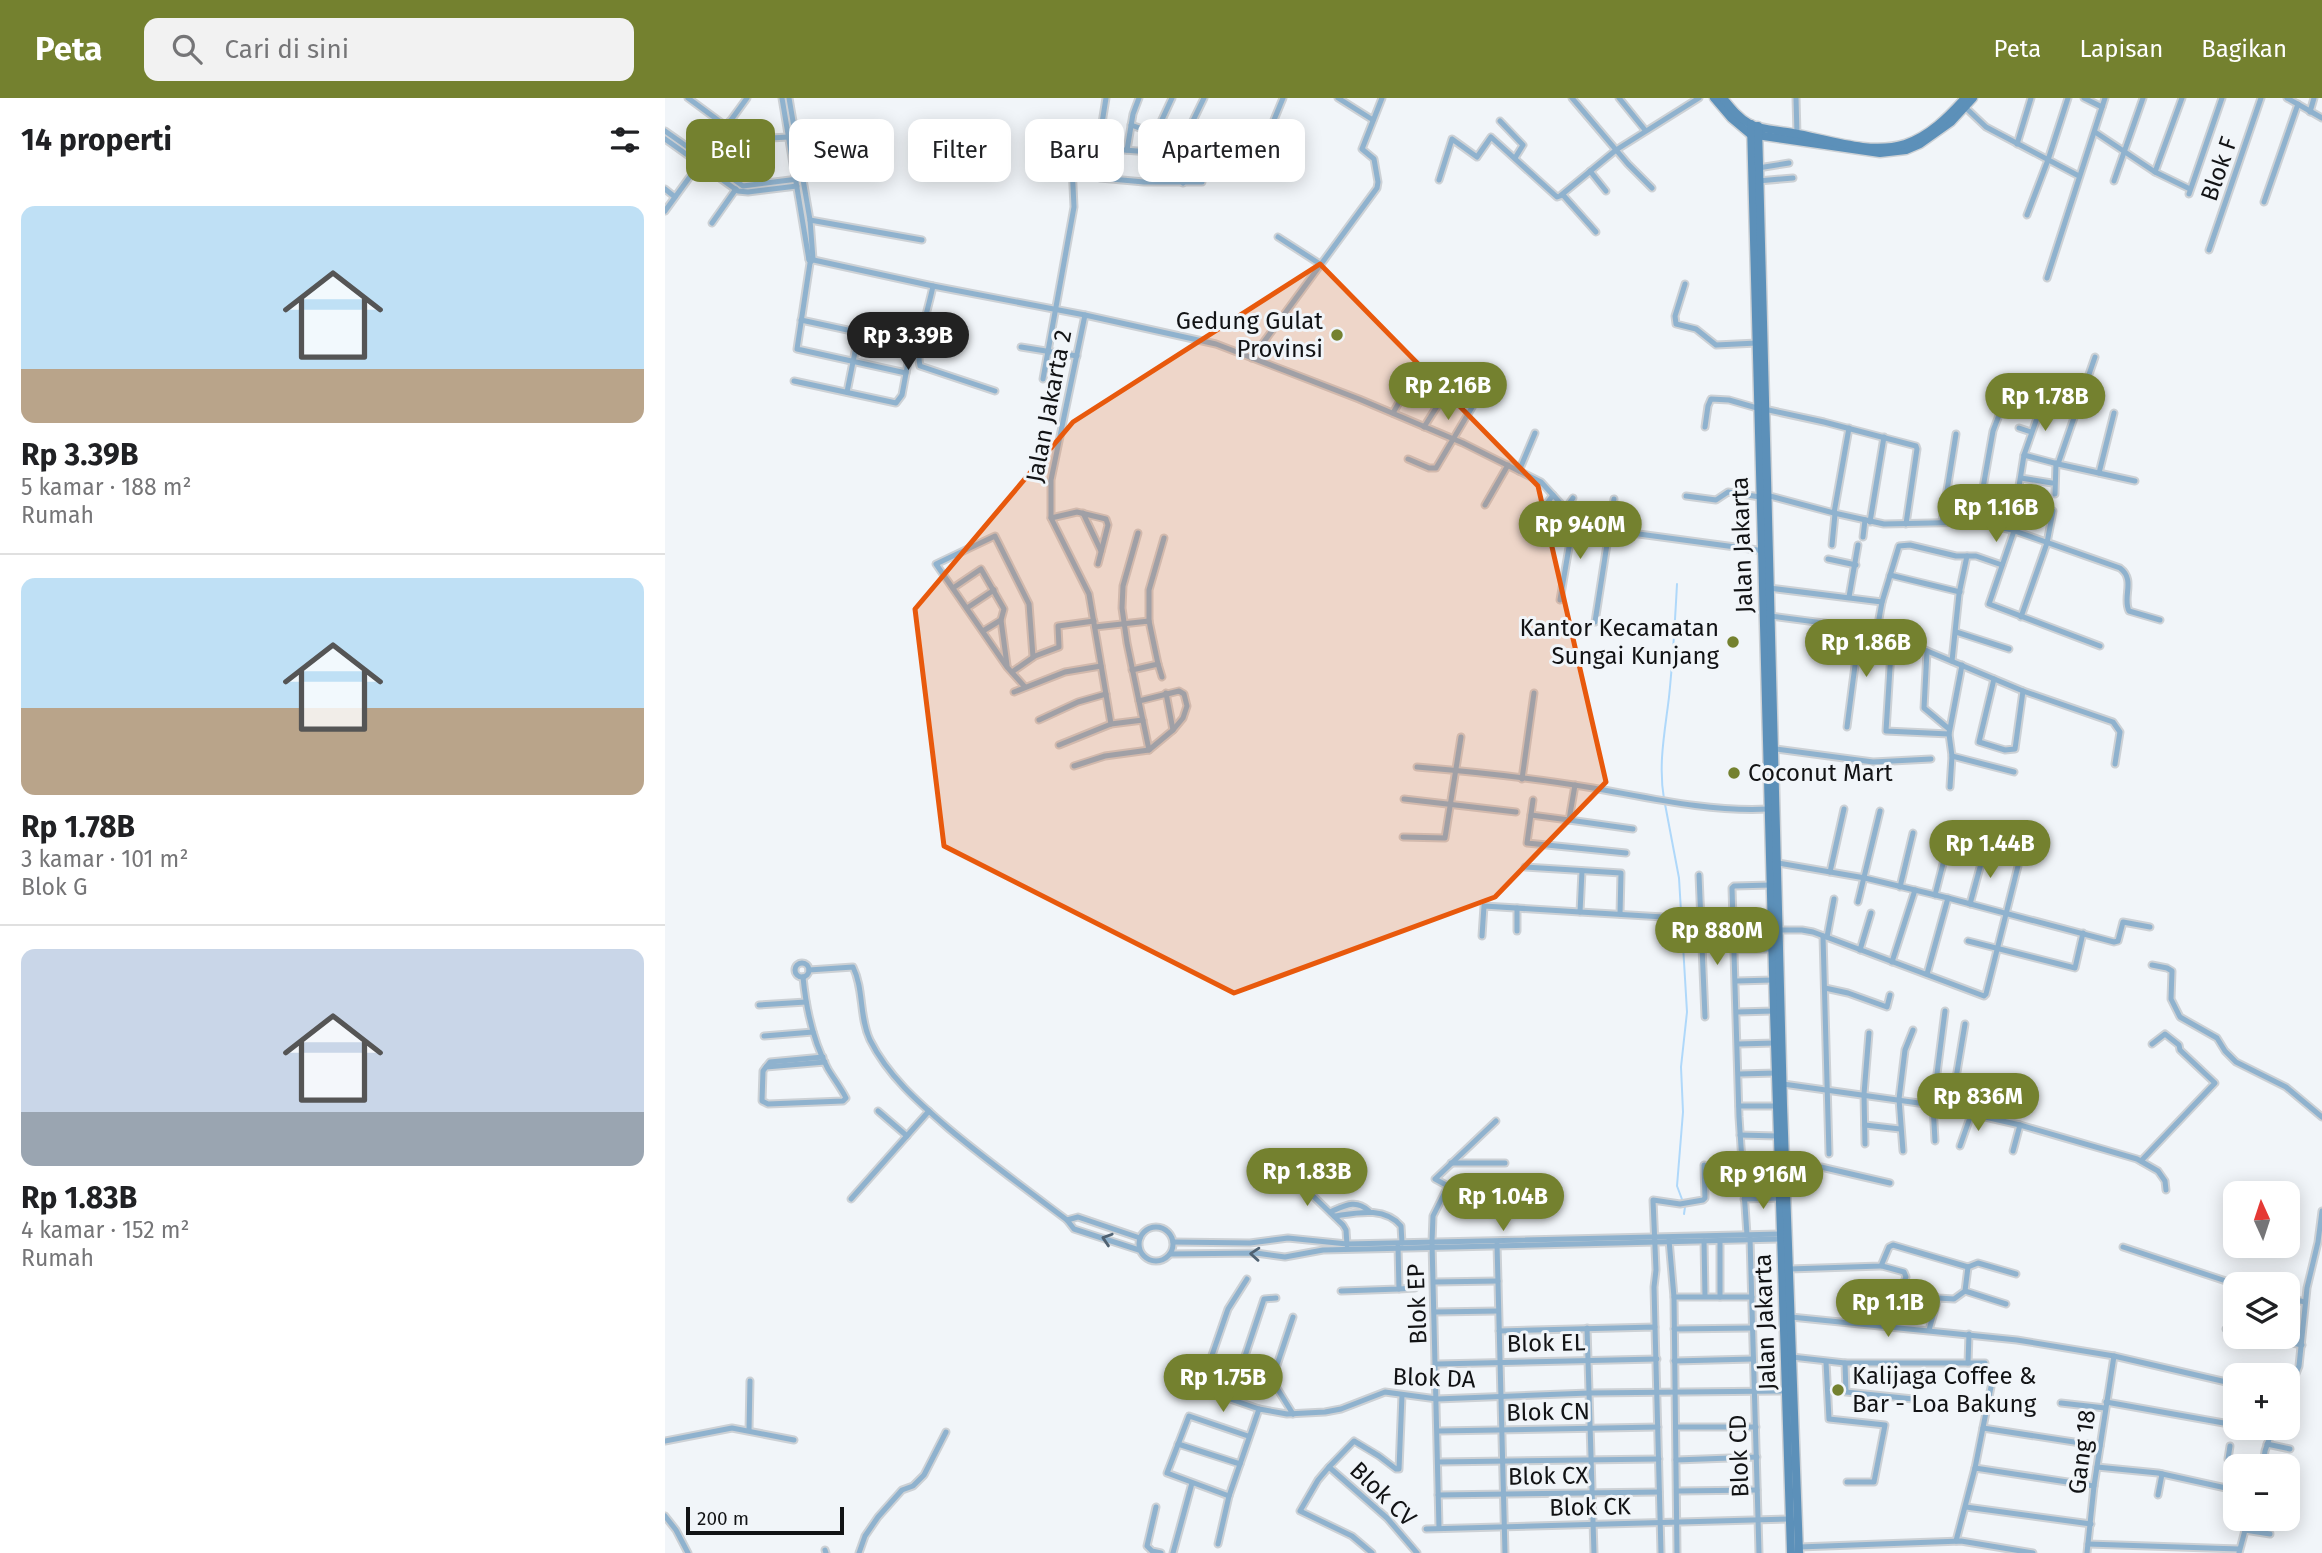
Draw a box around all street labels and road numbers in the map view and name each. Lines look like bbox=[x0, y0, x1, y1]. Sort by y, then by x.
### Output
street label: Blok F bbox=[2195, 133, 2243, 205]
street label: Jalan Jakarta 2 bbox=[1020, 327, 1078, 485]
street label: Jalan Jakarta bbox=[1726, 476, 1758, 614]
street label: Jalan Jakarta bbox=[1749, 1253, 1781, 1391]
street label: Blok EP bbox=[1402, 1263, 1432, 1345]
street label: Blok EL bbox=[1506, 1328, 1586, 1358]
street label: Blok DA bbox=[1392, 1363, 1476, 1393]
street label: Blok CN bbox=[1506, 1397, 1590, 1427]
street label: Gang 18 bbox=[2063, 1408, 2101, 1496]
street label: Blok CD bbox=[1724, 1414, 1754, 1498]
street label: Blok CV bbox=[1344, 1456, 1422, 1533]
street label: Blok CX bbox=[1508, 1461, 1589, 1491]
street label: Blok CK bbox=[1549, 1492, 1632, 1522]

